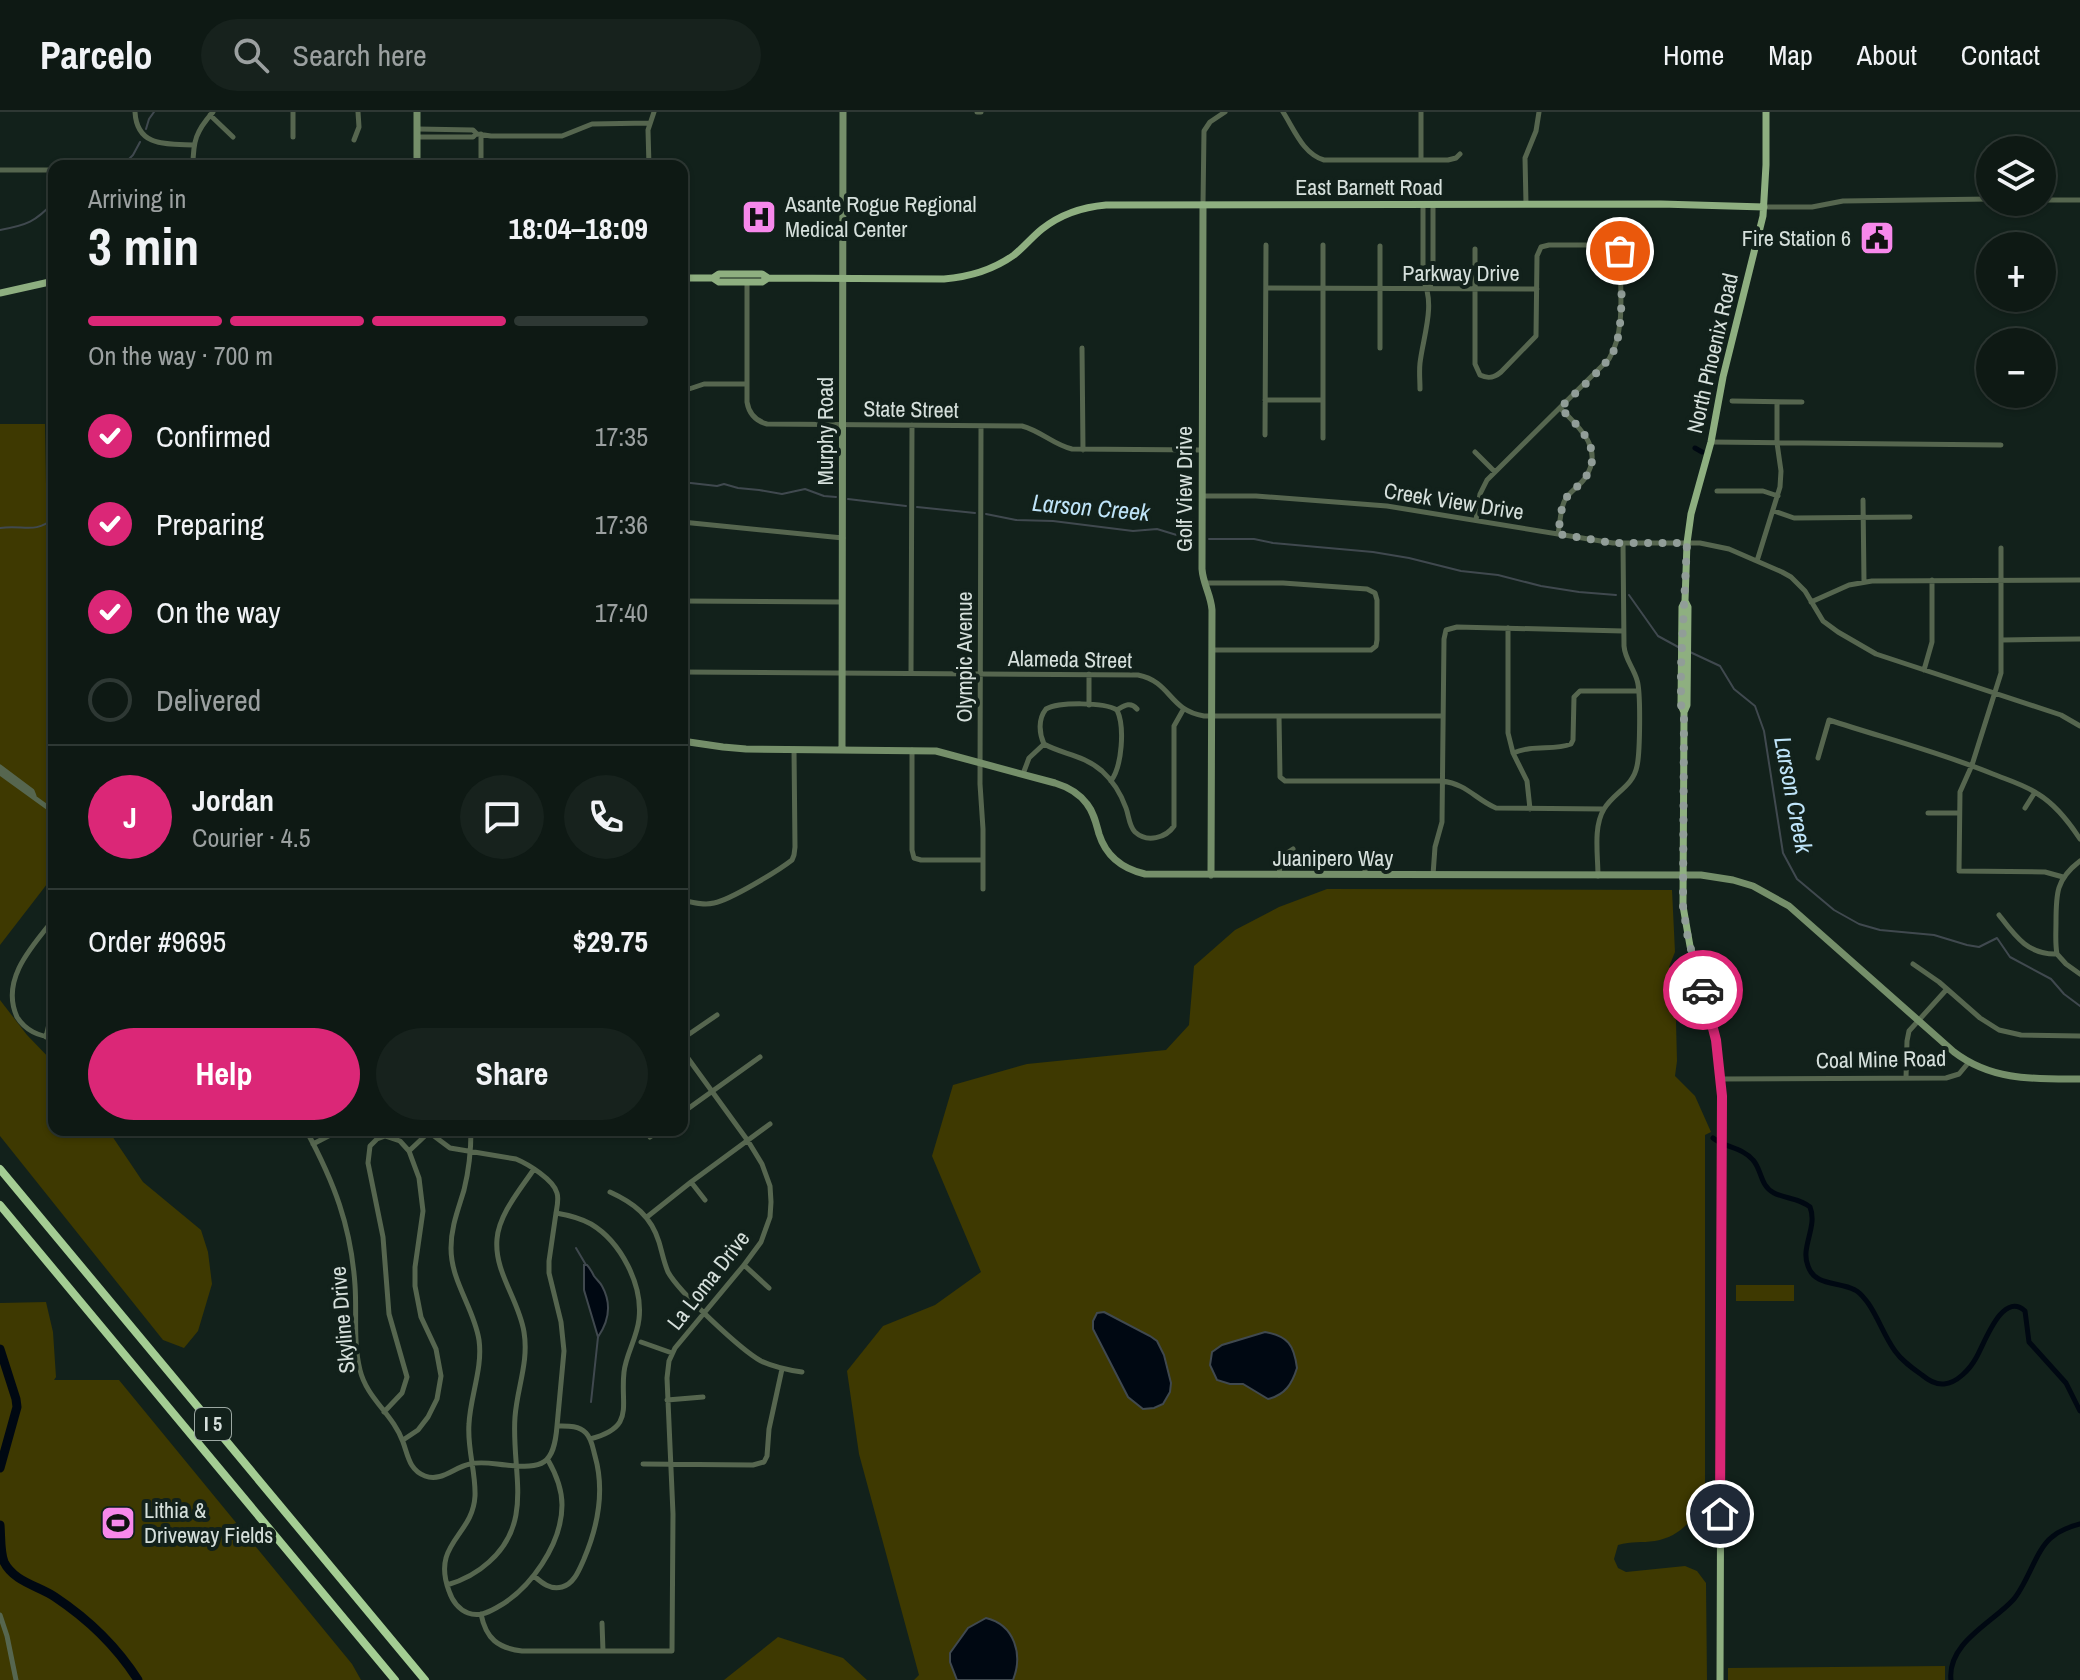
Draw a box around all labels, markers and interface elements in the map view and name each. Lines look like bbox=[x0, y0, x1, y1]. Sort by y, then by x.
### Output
search box bbox=[201, 19, 761, 91]
text: Parcelo bbox=[40, 30, 153, 81]
icon: search bbox=[229, 33, 273, 77]
text: Search here bbox=[293, 35, 427, 75]
text: Home bbox=[1663, 36, 1724, 74]
text: Map bbox=[1768, 36, 1813, 74]
text: About bbox=[1857, 36, 1917, 74]
text: Contact bbox=[1961, 36, 2040, 74]
map controls bbox=[1976, 136, 2056, 408]
button: layers bbox=[1976, 136, 2056, 216]
street label: East Barnett Road bbox=[1295, 172, 1443, 202]
text: Arriving in bbox=[88, 181, 186, 216]
place label: Asante Rogue Regional Medical Center bbox=[784, 189, 977, 244]
hospital icon: Asante Rogue Regional Medical Center bbox=[740, 198, 778, 236]
text: 18:04–18:09 bbox=[509, 208, 648, 248]
text: 3 min bbox=[88, 211, 199, 281]
pin bbox=[1586, 217, 1654, 285]
public building icon: Fire Station 6 bbox=[1858, 219, 1896, 257]
place label: Fire Station 6 bbox=[1742, 223, 1851, 253]
icon: bag bbox=[1598, 229, 1642, 273]
button: + bbox=[1976, 232, 2056, 312]
street label: Parkway Drive bbox=[1402, 258, 1520, 288]
street label: North Phoenix Road bbox=[1679, 270, 1745, 436]
button: − bbox=[1976, 328, 2056, 408]
text: On the way · 700 m bbox=[88, 338, 273, 373]
street label: Murphy Road bbox=[810, 377, 840, 485]
street label: State Street bbox=[863, 393, 959, 425]
icon: check bbox=[88, 414, 132, 458]
text: Confirmed bbox=[156, 416, 271, 456]
text: 17:35 bbox=[595, 419, 648, 454]
street label: Golf View Drive bbox=[1169, 426, 1199, 552]
street label: Creek View Drive bbox=[1382, 475, 1526, 527]
water label: Larson Creek bbox=[1031, 486, 1152, 528]
icon: check bbox=[88, 502, 132, 546]
text: Preparing bbox=[156, 504, 264, 544]
text: 17:36 bbox=[595, 507, 648, 542]
icon: check bbox=[88, 590, 132, 634]
street label: Olympic Avenue bbox=[949, 591, 979, 723]
text: On the way bbox=[156, 592, 280, 632]
text: 17:40 bbox=[595, 595, 648, 630]
street label: Alameda Street bbox=[1007, 643, 1132, 675]
text: Delivered bbox=[156, 680, 261, 720]
water label: Larson Creek bbox=[1767, 734, 1821, 857]
button: chat bbox=[460, 775, 544, 859]
button: phone bbox=[564, 775, 648, 859]
text: Jordan bbox=[192, 780, 274, 820]
text: J bbox=[123, 797, 137, 837]
text: Courier · 4.5 bbox=[192, 820, 311, 855]
street label: Juanipero Way bbox=[1273, 843, 1393, 873]
text: Order #9695 bbox=[88, 921, 226, 961]
text: $29.75 bbox=[573, 921, 648, 961]
courier bbox=[1663, 950, 1743, 1030]
icon: car bbox=[1681, 968, 1725, 1012]
button: Help bbox=[88, 1028, 360, 1120]
button: Share bbox=[376, 1028, 648, 1120]
street label: Coal Mine Road bbox=[1816, 1043, 1946, 1075]
street label: La Loma Drive bbox=[660, 1224, 756, 1336]
street label: Skyline Drive bbox=[322, 1265, 362, 1375]
road number: I 5 bbox=[195, 1408, 231, 1440]
pin bbox=[1686, 1480, 1754, 1548]
icon: home bbox=[1698, 1492, 1742, 1536]
place label: Lithia & Driveway Fields bbox=[144, 1495, 273, 1550]
sports icon: Lithia & Driveway Fields bbox=[99, 1504, 137, 1542]

